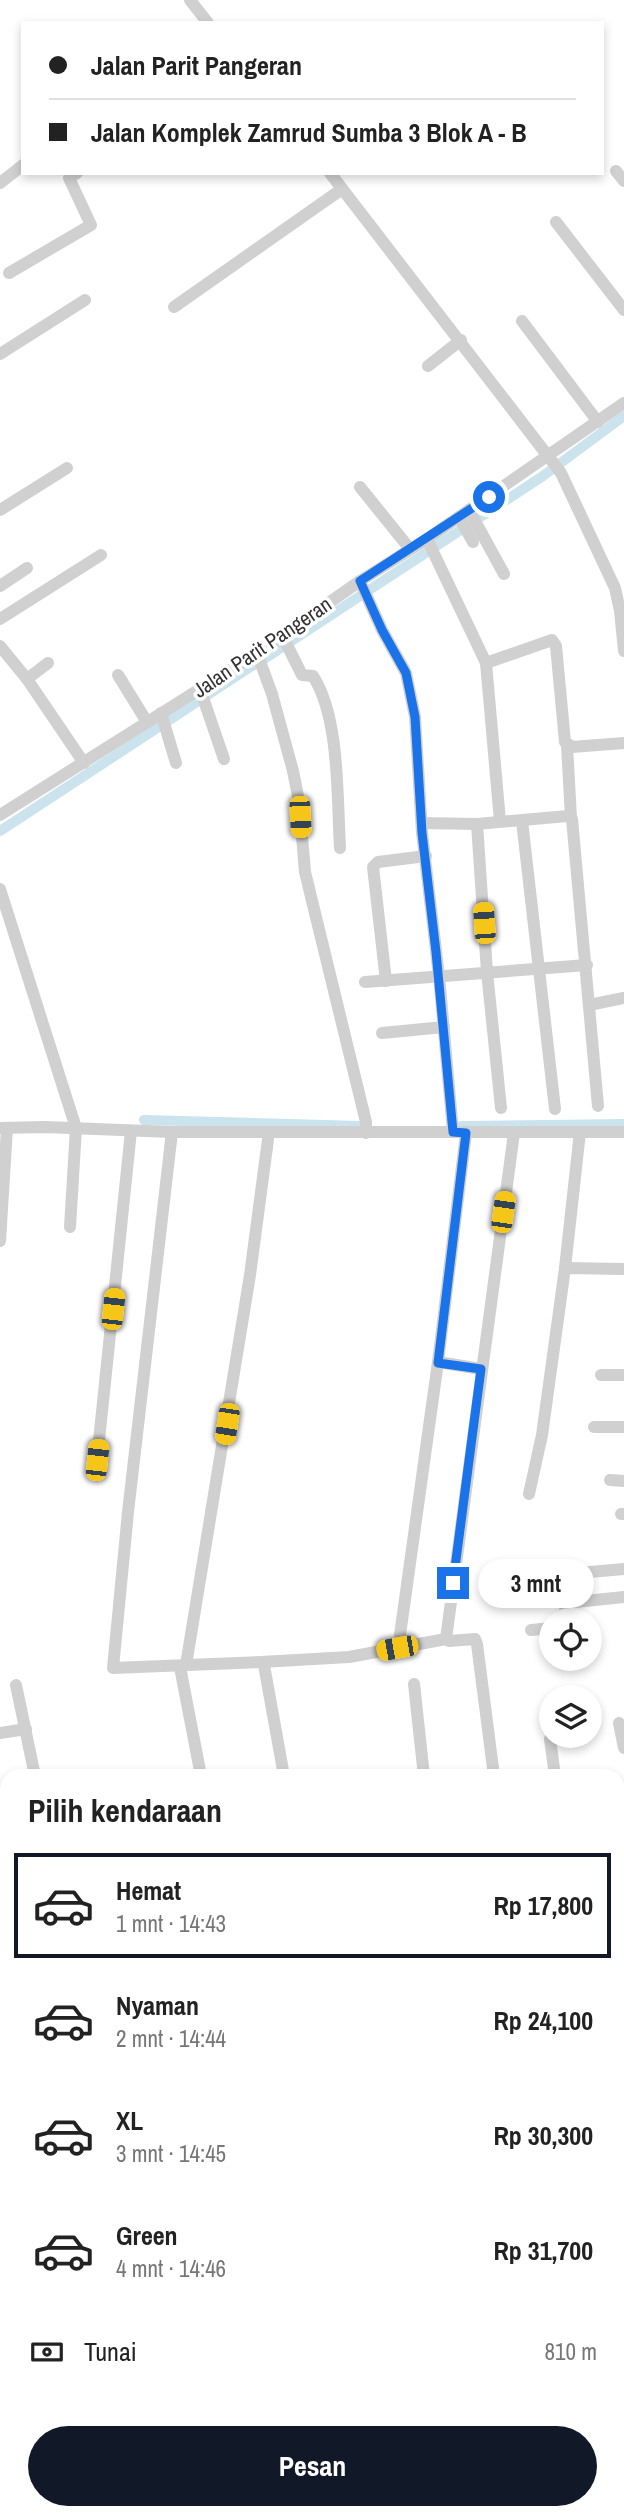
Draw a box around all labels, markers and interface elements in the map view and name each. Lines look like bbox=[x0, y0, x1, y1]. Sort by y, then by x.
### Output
text: Jalan Parit Pangeran bbox=[91, 48, 302, 83]
text: Jalan Komplek Zamrud Sumba 3 Blok A - B bbox=[91, 115, 527, 150]
route start bbox=[473, 481, 505, 513]
street label: Jalan Parit Pangeran bbox=[187, 590, 337, 704]
car bbox=[289, 795, 312, 839]
car bbox=[473, 901, 496, 945]
car bbox=[490, 1190, 517, 1234]
car bbox=[101, 1287, 126, 1331]
car bbox=[214, 1402, 241, 1446]
car bbox=[85, 1438, 110, 1482]
callout: 3 mnt bbox=[477, 1558, 593, 1608]
route end bbox=[437, 1567, 469, 1599]
text: 3 mnt bbox=[511, 1568, 561, 1599]
map controls bbox=[539, 1608, 602, 1748]
button: locate bbox=[539, 1608, 602, 1671]
car bbox=[375, 1634, 420, 1662]
button: layers bbox=[539, 1685, 602, 1748]
text: Pilih kendaraan bbox=[28, 1789, 222, 1832]
text: Hemat bbox=[116, 1873, 181, 1908]
icon: car bbox=[32, 1874, 95, 1937]
text: Rp 17,800 bbox=[493, 1888, 593, 1923]
text: 1 mnt · 14:43 bbox=[116, 1908, 226, 1939]
text: Nyaman bbox=[116, 1988, 199, 2023]
icon: car bbox=[32, 1989, 95, 2052]
text: Rp 24,100 bbox=[493, 2003, 593, 2038]
text: 2 mnt · 14:44 bbox=[116, 2023, 226, 2054]
text: XL bbox=[116, 2103, 143, 2138]
icon: car bbox=[32, 2104, 95, 2167]
text: Rp 30,300 bbox=[493, 2118, 593, 2153]
text: 3 mnt · 14:45 bbox=[116, 2138, 226, 2169]
text: Green bbox=[116, 2218, 178, 2253]
icon: car bbox=[32, 2219, 95, 2282]
text: Rp 31,700 bbox=[493, 2233, 593, 2268]
text: 4 mnt · 14:46 bbox=[116, 2253, 226, 2284]
icon: cash bbox=[28, 2333, 66, 2371]
text: Tunai bbox=[84, 2334, 137, 2369]
text: 810 m bbox=[545, 2336, 597, 2367]
button: Pesan bbox=[28, 2426, 597, 2506]

